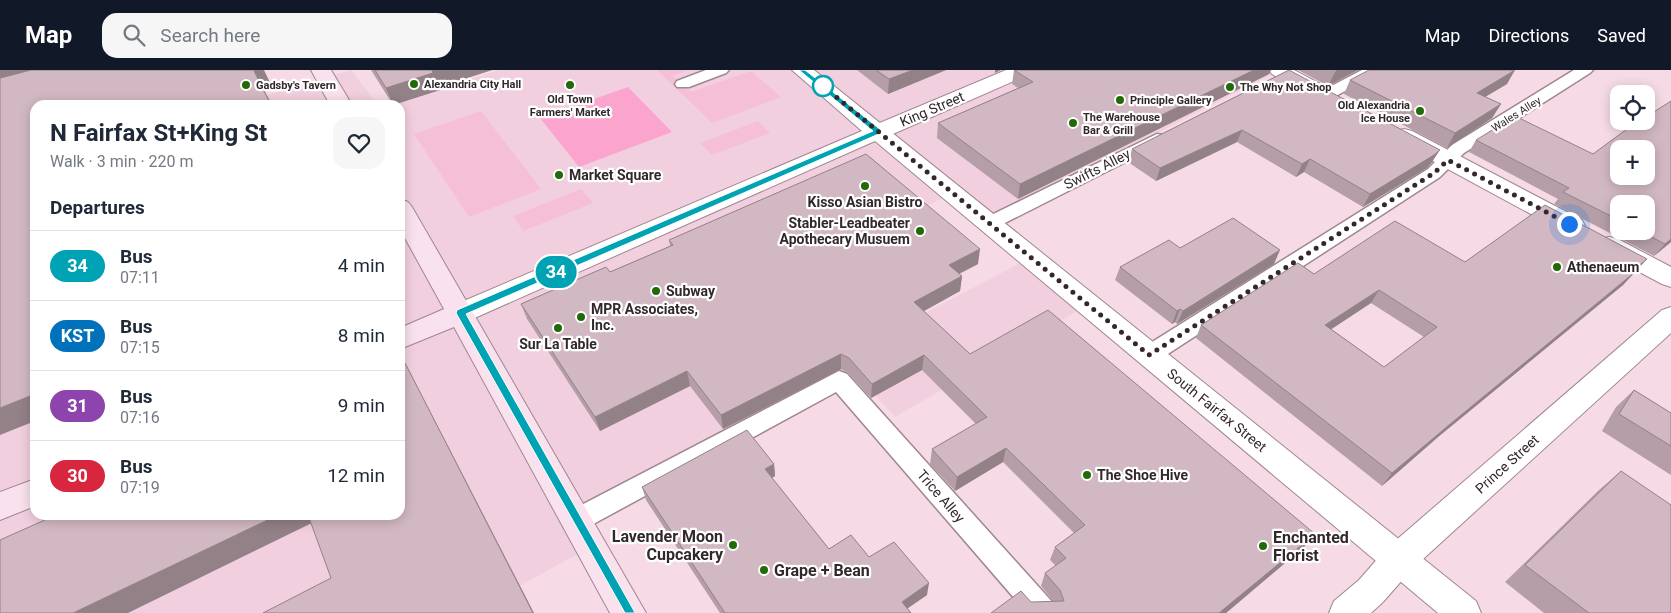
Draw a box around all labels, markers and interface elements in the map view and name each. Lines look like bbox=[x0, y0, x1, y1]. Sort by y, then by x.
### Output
search box bbox=[102, 13, 452, 58]
text: Map bbox=[25, 21, 72, 49]
icon: search bbox=[120, 21, 148, 49]
text: Search here bbox=[160, 24, 260, 47]
text: Map bbox=[1425, 25, 1460, 46]
text: Directions bbox=[1488, 25, 1569, 46]
text: Saved bbox=[1597, 25, 1646, 46]
unlabelled marker bbox=[812, 75, 834, 97]
marker: Alexandria City Hall bbox=[408, 78, 420, 90]
place label: Alexandria City Hall bbox=[424, 78, 521, 91]
marker: Gadsby's Tavern bbox=[240, 79, 252, 91]
place label: Gadsby's Tavern bbox=[256, 79, 336, 92]
marker: Old Town Farmers' Market bbox=[564, 79, 576, 91]
marker: The Why Not Shop bbox=[1224, 81, 1236, 93]
place label: The Why Not Shop bbox=[1240, 81, 1331, 94]
map controls bbox=[1610, 85, 1655, 240]
button: locate bbox=[1610, 85, 1655, 130]
street label: King Street bbox=[897, 88, 967, 130]
place label: Old Town Farmers' Market bbox=[530, 93, 610, 119]
marker: Principle Gallery bbox=[1114, 94, 1126, 106]
place label: Principle Gallery bbox=[1130, 94, 1212, 107]
street label: Wales Alley bbox=[1489, 94, 1544, 135]
place label: Old Alexandria Ice House bbox=[1338, 99, 1410, 125]
marker: Old Alexandria Ice House bbox=[1414, 105, 1426, 117]
place label: The Warehouse Bar & Grill bbox=[1083, 111, 1160, 137]
button: heart bbox=[333, 117, 385, 169]
marker: The Warehouse Bar & Grill bbox=[1067, 117, 1079, 129]
text: N Fairfax St+King St bbox=[50, 119, 267, 147]
button: + bbox=[1610, 140, 1655, 185]
street label: Swifts Alley bbox=[1061, 145, 1133, 193]
text: Walk · 3 min · 220 m bbox=[50, 152, 194, 171]
place label: Market Square bbox=[569, 167, 662, 183]
marker: Market Square bbox=[553, 169, 565, 181]
marker: Kisso Asian Bistro bbox=[859, 180, 871, 192]
place label: Kisso Asian Bistro bbox=[808, 194, 923, 210]
button: − bbox=[1610, 195, 1655, 240]
text: Departures bbox=[50, 196, 145, 219]
your location bbox=[1557, 212, 1582, 237]
place label: Stabler-Leadbeater Apothecary Musuem bbox=[780, 215, 910, 247]
marker: Stabler-Leadbeater Apothecary Musuem bbox=[914, 225, 926, 237]
text: Bus bbox=[120, 245, 153, 268]
text: 4 min bbox=[338, 254, 385, 277]
text: 34 bbox=[67, 255, 88, 276]
line badge: 34 bbox=[534, 256, 578, 288]
place label: Athenaeum bbox=[1567, 259, 1639, 275]
text: 34 bbox=[546, 261, 566, 282]
marker: Athenaeum bbox=[1551, 261, 1563, 273]
text: 07:11 bbox=[120, 268, 160, 287]
place label: Subway bbox=[666, 283, 716, 299]
marker: Subway bbox=[650, 285, 662, 297]
place label: MPR Associates, Inc. bbox=[591, 301, 698, 333]
marker: MPR Associates, Inc. bbox=[575, 311, 587, 323]
text: Bus bbox=[120, 315, 153, 338]
marker: Sur La Table bbox=[552, 322, 564, 334]
text: 8 min bbox=[338, 324, 385, 347]
text: KST bbox=[61, 325, 94, 346]
place label: Sur La Table bbox=[519, 336, 597, 352]
text: 07:15 bbox=[120, 338, 160, 357]
street label: South Fairfax Street bbox=[1164, 365, 1270, 455]
text: Bus bbox=[120, 385, 153, 408]
text: 9 min bbox=[338, 394, 385, 417]
text: 31 bbox=[67, 395, 88, 416]
text: 07:16 bbox=[120, 408, 160, 427]
street label: Prince Street bbox=[1472, 431, 1542, 497]
text: Bus bbox=[120, 455, 153, 478]
text: 12 min bbox=[327, 464, 385, 487]
text: 30 bbox=[67, 465, 88, 486]
street label: Trice Alley bbox=[914, 467, 968, 526]
place label: The Shoe Hive bbox=[1097, 467, 1189, 483]
marker: The Shoe Hive bbox=[1081, 469, 1093, 481]
text: 07:19 bbox=[120, 478, 160, 497]
place label: Lavender Moon Cupcakery bbox=[612, 527, 724, 564]
place label: Enchanted Florist bbox=[1273, 528, 1349, 565]
marker: Lavender Moon Cupcakery bbox=[727, 539, 739, 551]
marker: Enchanted Florist bbox=[1257, 540, 1269, 552]
place label: Grape + Bean bbox=[774, 561, 870, 580]
marker: Grape + Bean bbox=[758, 564, 770, 576]

